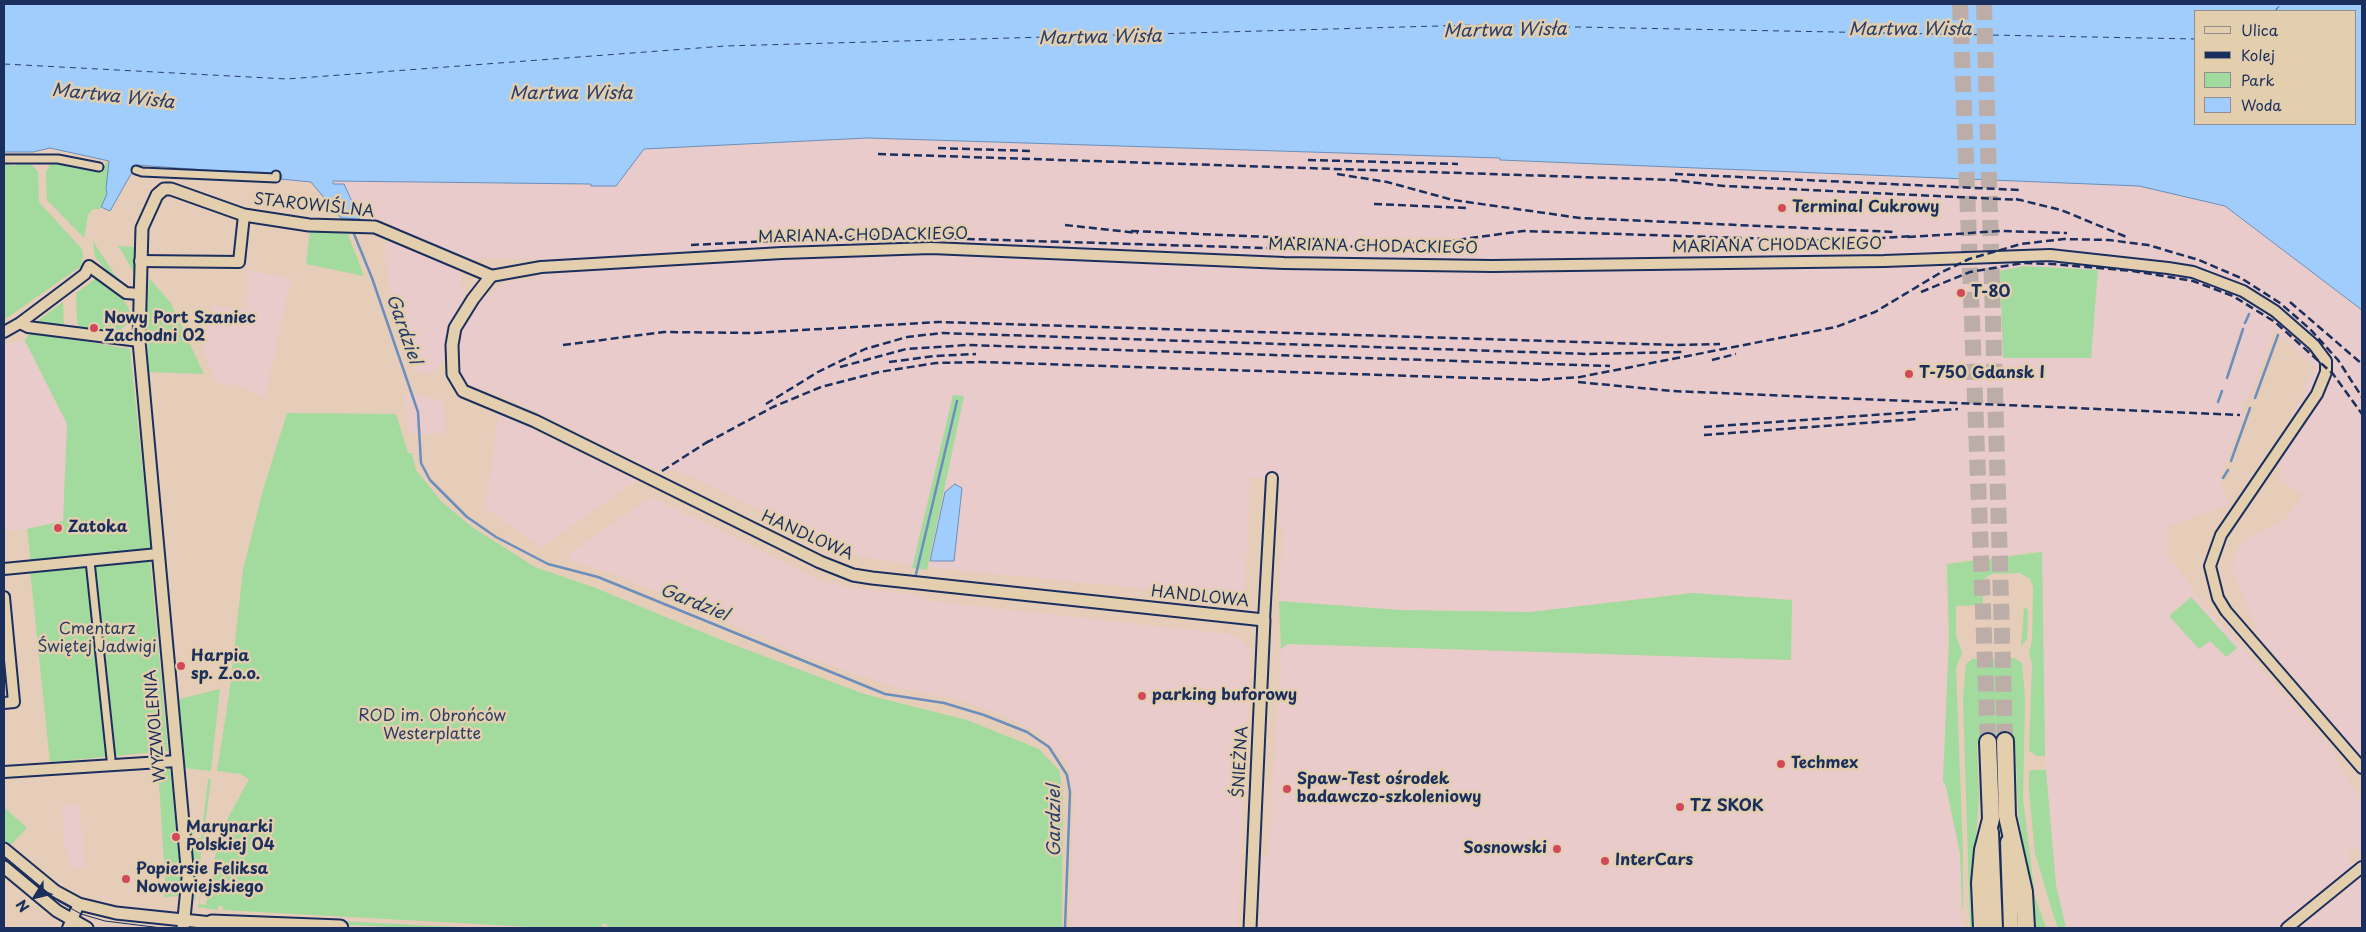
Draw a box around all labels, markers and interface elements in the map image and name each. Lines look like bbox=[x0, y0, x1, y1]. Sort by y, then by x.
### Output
legend bbox=[2194, 10, 2356, 125]
text: Ulica bbox=[2241, 18, 2278, 41]
water label: Martwa Wisła bbox=[1443, 19, 1567, 43]
water label: Martwa Wisła bbox=[1848, 19, 1972, 41]
water label: Martwa Wisła bbox=[1038, 26, 1162, 50]
text: Kolej bbox=[2241, 43, 2275, 66]
text: Park bbox=[2241, 68, 2275, 91]
water label: Martwa Wisła bbox=[51, 80, 175, 114]
water label: Martwa Wisła bbox=[509, 83, 633, 105]
text: Woda bbox=[2241, 93, 2282, 116]
street label: STAROWIŚLNA bbox=[253, 190, 375, 222]
place label: Terminal Cukrowy bbox=[1792, 198, 1939, 218]
marker: Terminal Cukrowy bbox=[1776, 202, 1788, 214]
street label: MARIANA CHODACKIEGO bbox=[758, 225, 968, 247]
street label: MARIANA CHODACKIEGO bbox=[1672, 235, 1882, 257]
street label: MARIANA CHODACKIEGO bbox=[1268, 236, 1478, 258]
place label: T-80 bbox=[1971, 283, 2010, 303]
marker: T-80 bbox=[1955, 287, 1967, 299]
water label: Gardziel bbox=[381, 291, 425, 367]
place label: Nowy Port Szaniec Zachodni 02 bbox=[104, 309, 256, 347]
marker: Nowy Port Szaniec Zachodni 02 bbox=[88, 322, 100, 334]
place label: T-750 Gdansk I bbox=[1919, 364, 2045, 384]
marker: T-750 Gdansk I bbox=[1903, 368, 1915, 380]
street label: HANDLOWA bbox=[758, 507, 856, 565]
place label: Zatoka bbox=[68, 518, 128, 538]
marker: Zatoka bbox=[52, 522, 64, 534]
water label: Gardziel bbox=[656, 579, 732, 627]
street label: HANDLOWA bbox=[1150, 582, 1250, 612]
park label: Cmentarz Świętej Jadwigi bbox=[37, 620, 157, 658]
place label: Harpia sp. Z.o.o. bbox=[191, 647, 260, 685]
marker: Harpia sp. Z.o.o. bbox=[175, 660, 187, 672]
street label: WYZWOLENIA bbox=[142, 669, 170, 783]
place label: parking buforowy bbox=[1152, 686, 1297, 706]
marker: parking buforowy bbox=[1136, 690, 1148, 702]
park label: ROD im. Obrońców Westerplatte bbox=[358, 707, 506, 745]
street label: ŚNIEŻNA bbox=[1230, 725, 1252, 799]
place label: Techmex bbox=[1791, 754, 1858, 774]
marker: Techmex bbox=[1775, 758, 1787, 770]
place label: Spaw-Test ośrodek badawczo-szkoleniowy bbox=[1297, 770, 1481, 808]
marker: Spaw-Test ośrodek badawczo-szkoleniowy bbox=[1281, 783, 1293, 795]
water label: Gardziel bbox=[1044, 785, 1066, 857]
place label: TZ SKOK bbox=[1690, 797, 1764, 817]
marker: TZ SKOK bbox=[1674, 801, 1686, 813]
place label: Marynarki Polskiej 04 bbox=[186, 818, 275, 856]
marker: Marynarki Polskiej 04 bbox=[170, 831, 182, 843]
place label: Sosnowski bbox=[1463, 839, 1547, 859]
marker: Sosnowski bbox=[1551, 843, 1563, 855]
place label: InterCars bbox=[1615, 851, 1693, 871]
marker: InterCars bbox=[1599, 855, 1611, 867]
place label: Popiersie Feliksa Nowowiejskiego bbox=[136, 860, 268, 898]
north arrow bbox=[10, 872, 60, 922]
marker: Popiersie Feliksa Nowowiejskiego bbox=[120, 873, 132, 885]
text: N bbox=[11, 895, 34, 917]

